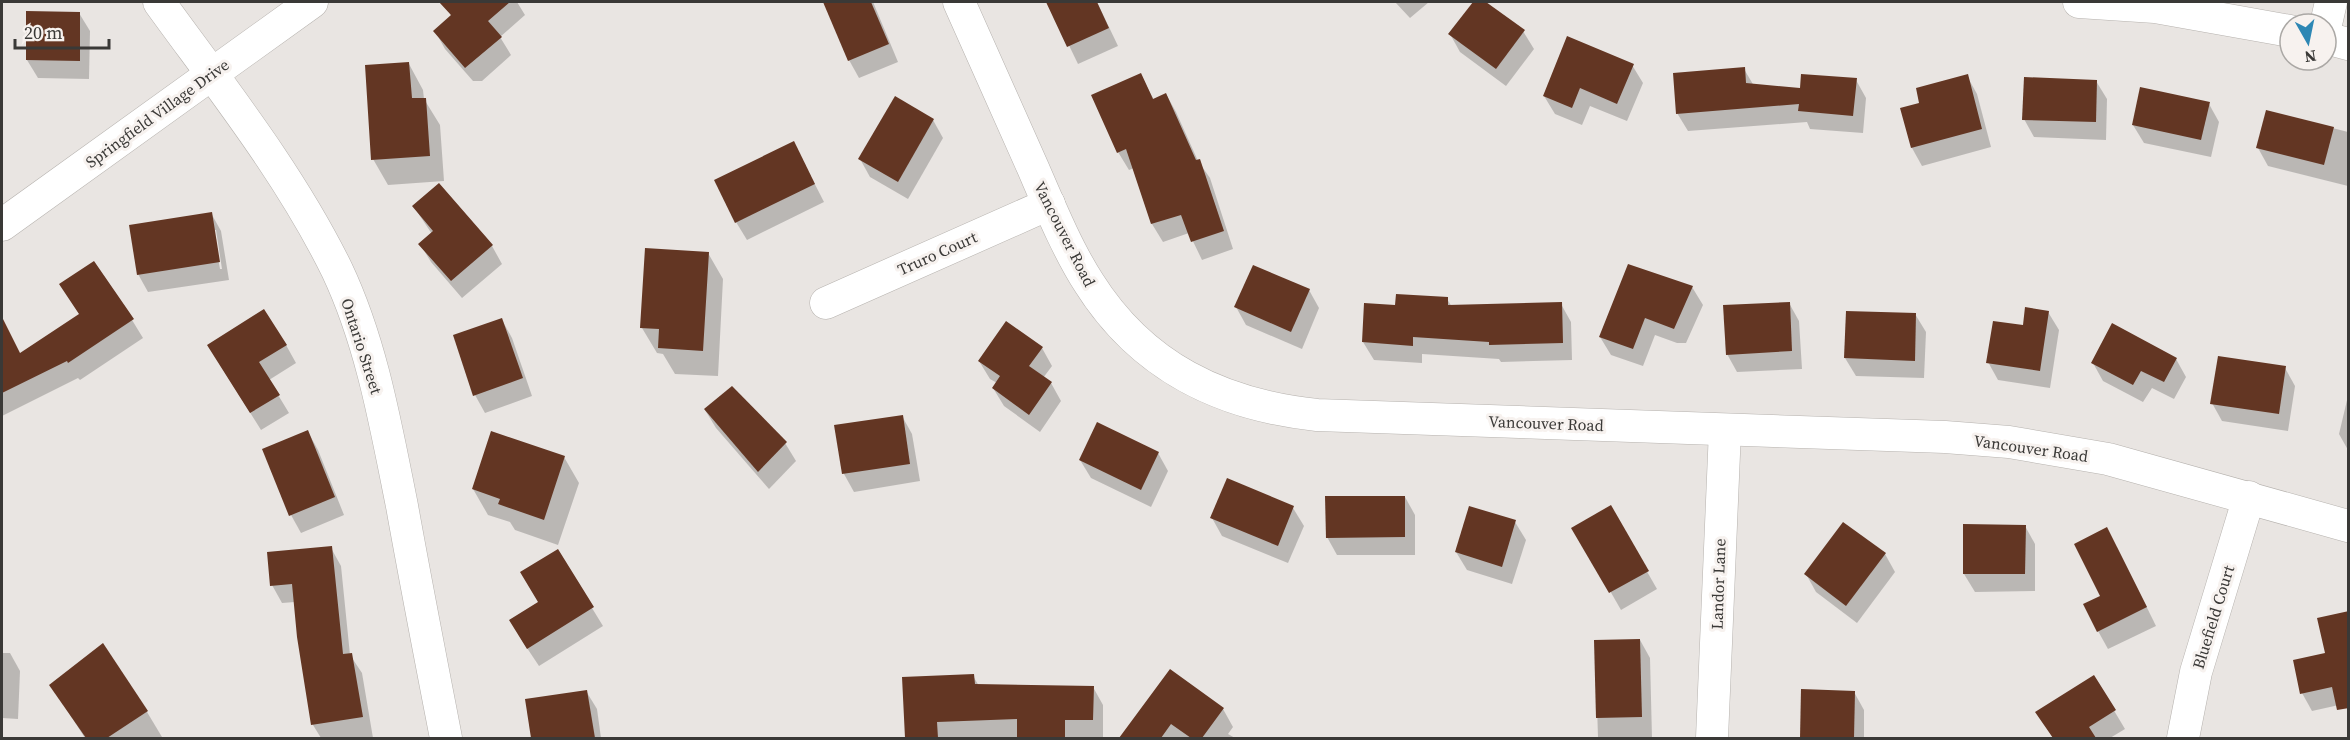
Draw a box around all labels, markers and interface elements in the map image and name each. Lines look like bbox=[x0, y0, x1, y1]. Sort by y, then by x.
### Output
scale bar bbox=[15, 12, 110, 50]
north arrow bbox=[2278, 12, 2338, 72]
text: 20 m bbox=[24, 20, 62, 45]
text: N bbox=[2303, 45, 2318, 69]
street label: Springfield Village Drive bbox=[81, 53, 233, 173]
street label: Vancouver Road bbox=[1029, 178, 1101, 290]
street label: Truro Court bbox=[894, 225, 981, 280]
street label: Ontario Street bbox=[336, 295, 388, 398]
street label: Vancouver Road bbox=[1488, 410, 1604, 436]
street label: Vancouver Road bbox=[1972, 429, 2090, 467]
street label: Landor Lane bbox=[1705, 538, 1731, 630]
street label: Bluefield Court bbox=[2187, 562, 2239, 672]

